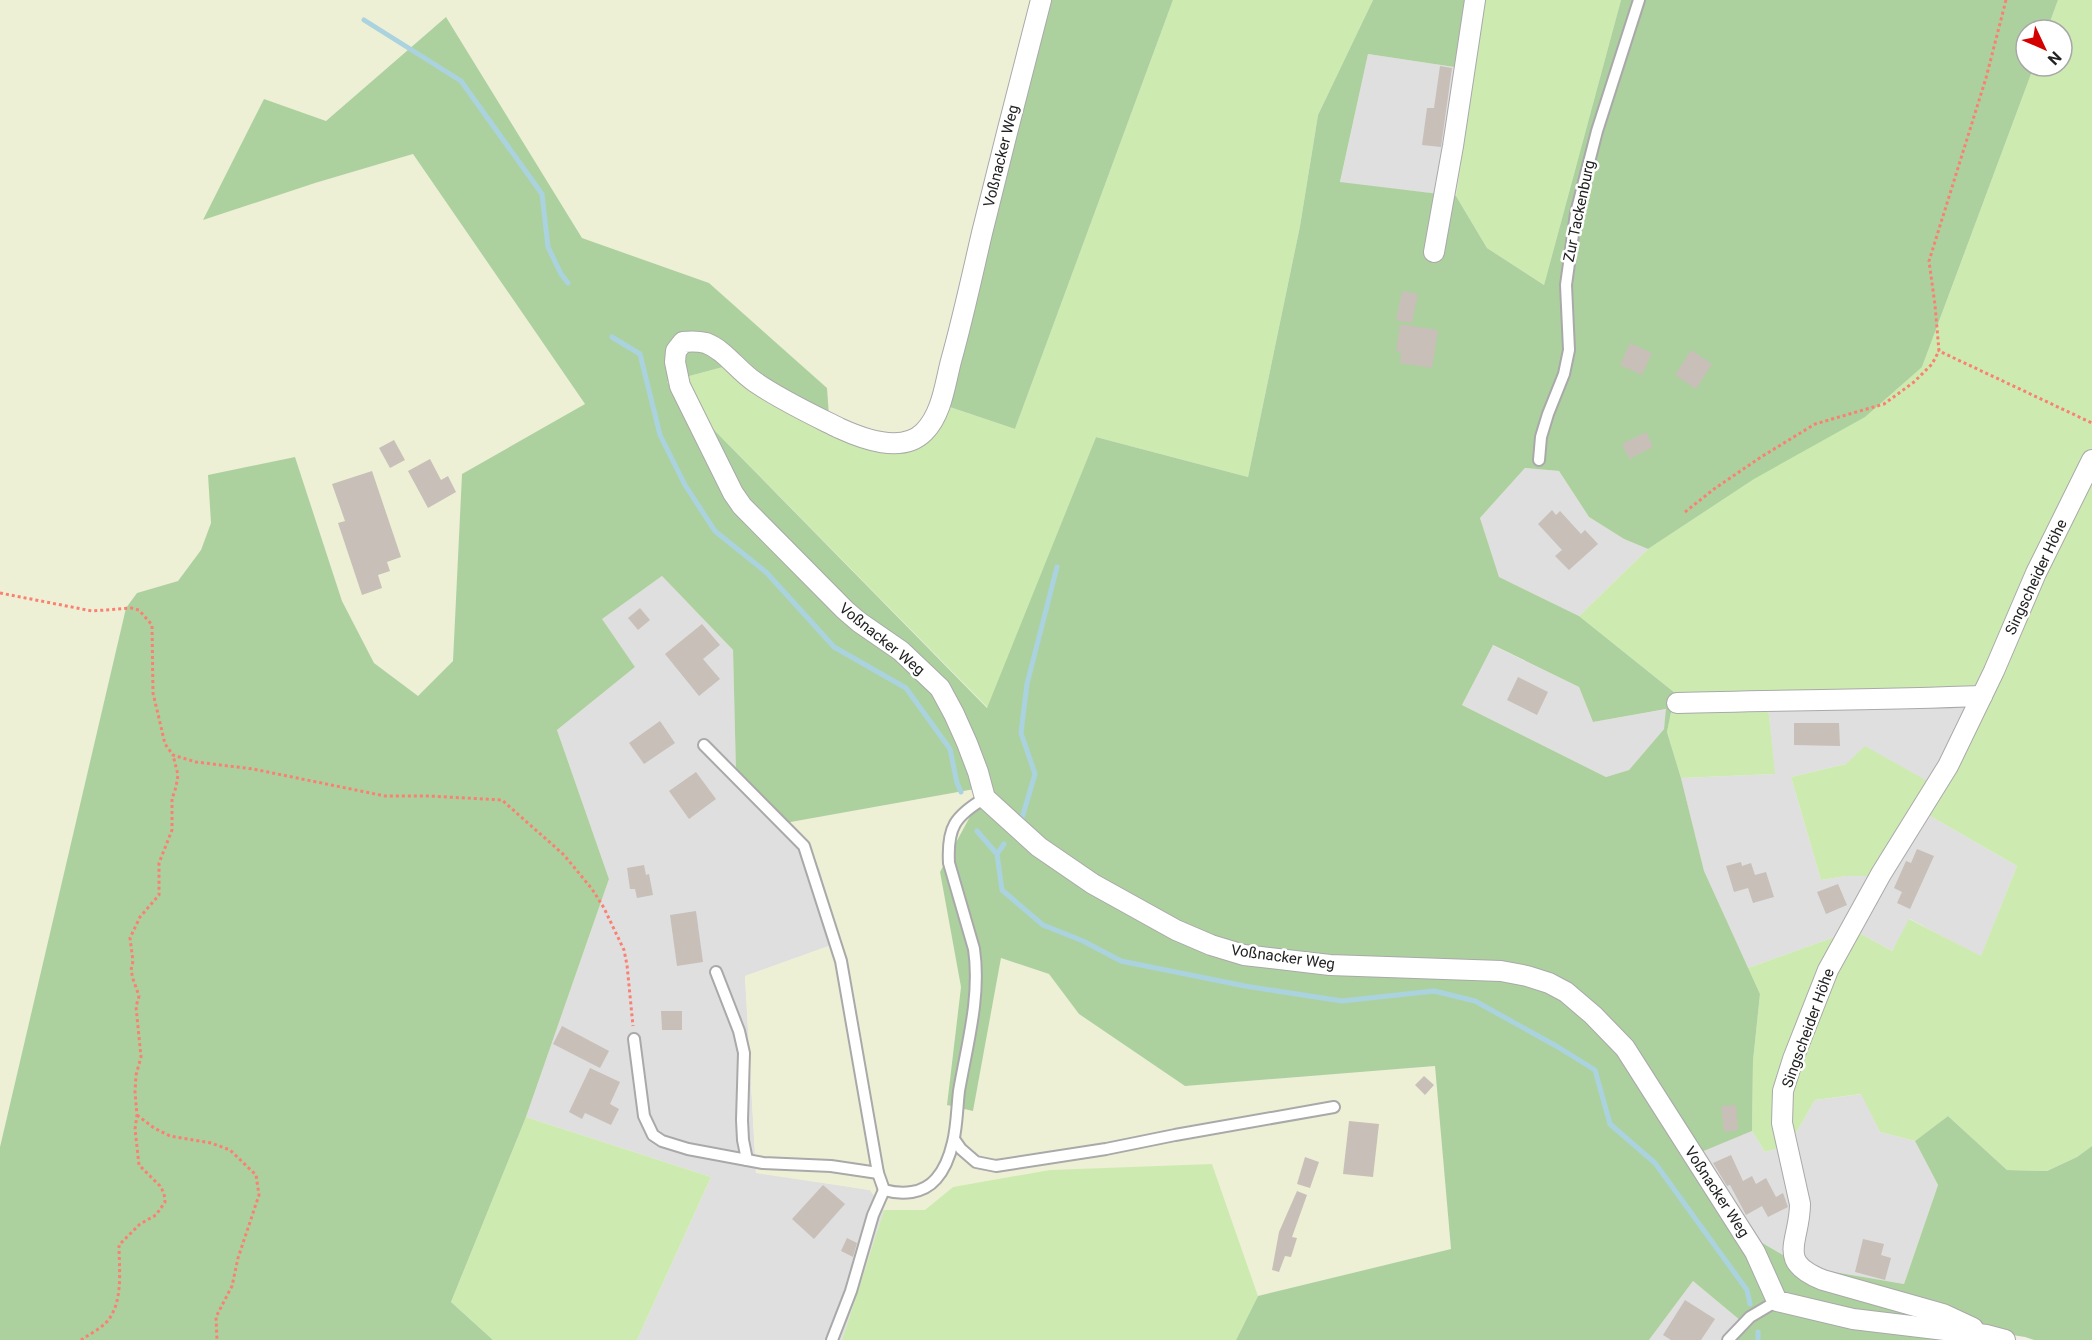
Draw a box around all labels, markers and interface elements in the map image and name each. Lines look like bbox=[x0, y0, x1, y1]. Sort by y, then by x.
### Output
north arrow bbox=[2014, 18, 2074, 78]
text: N bbox=[2044, 47, 2065, 69]
street label: Voßnacker Weg bbox=[980, 103, 1022, 209]
street label: Zur Tackenburg bbox=[1559, 159, 1599, 263]
street label: Singscheider Höhe bbox=[2001, 516, 2071, 638]
street label: Voßnacker Weg bbox=[836, 599, 928, 679]
street label: Voßnacker Weg bbox=[1230, 941, 1336, 973]
street label: Singscheider Höhe bbox=[1778, 966, 1838, 1090]
street label: Voßnacker Weg bbox=[1681, 1143, 1753, 1241]

